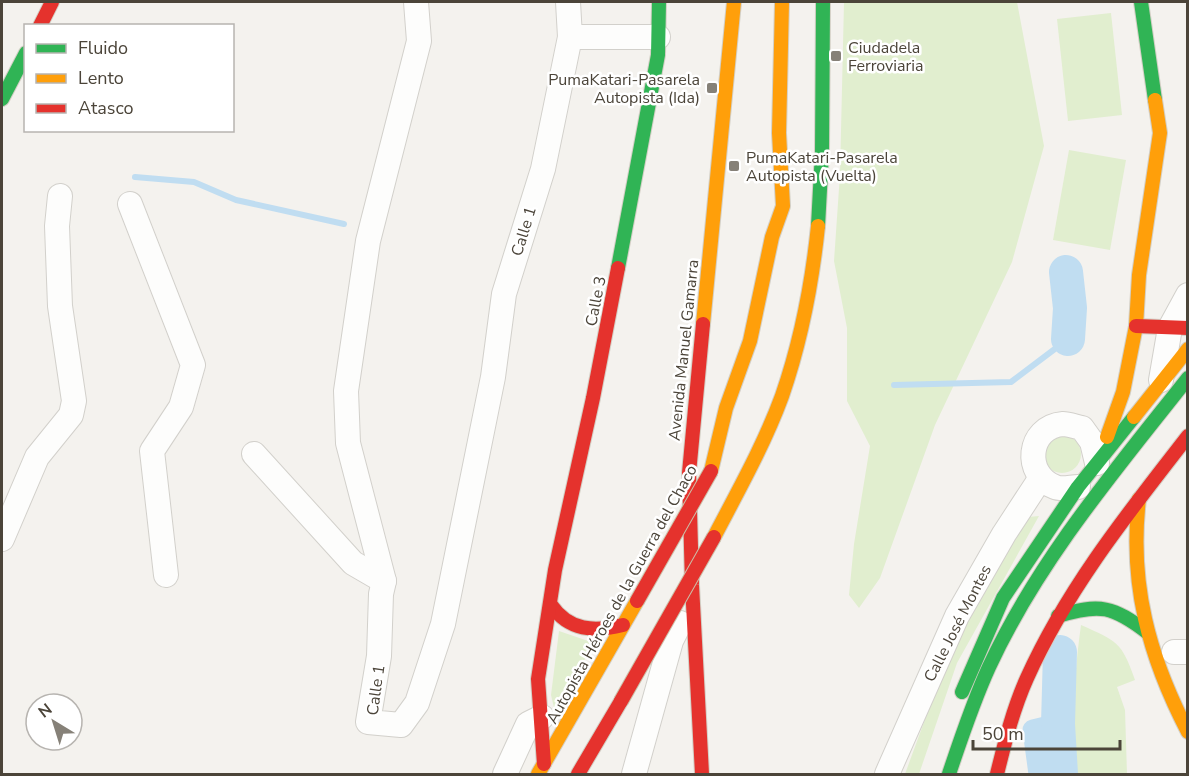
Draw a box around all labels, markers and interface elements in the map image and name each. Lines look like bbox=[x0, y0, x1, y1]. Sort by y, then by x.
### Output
legend bbox=[24, 24, 234, 132]
text: Fluido bbox=[78, 36, 128, 60]
place label: Ciudadela Ferroviaria bbox=[848, 37, 923, 77]
marker: Ciudadela Ferroviaria bbox=[829, 49, 843, 63]
text: Lento bbox=[78, 66, 124, 90]
place label: PumaKatari-Pasarela Autopista (Ida) bbox=[548, 69, 700, 109]
marker: PumaKatari-Pasarela Autopista (Ida) bbox=[705, 81, 719, 95]
text: Atasco bbox=[78, 96, 134, 120]
place label: PumaKatari-Pasarela Autopista (Vuelta) bbox=[746, 147, 898, 187]
marker: PumaKatari-Pasarela Autopista (Vuelta) bbox=[727, 159, 741, 173]
street label: Calle 1 bbox=[506, 204, 542, 259]
street label: Avenida Manuel Gamarra bbox=[664, 258, 704, 442]
street label: Calle 3 bbox=[580, 274, 612, 328]
street label: Autopista Héroes de la Guerra del Chaco bbox=[541, 461, 703, 728]
street label: Calle José Montes bbox=[919, 561, 997, 686]
street label: Calle 1 bbox=[362, 664, 390, 717]
north arrow bbox=[24, 692, 84, 752]
text: N bbox=[34, 699, 57, 723]
scale bar bbox=[973, 713, 1120, 751]
text: 50 m bbox=[982, 722, 1024, 746]

